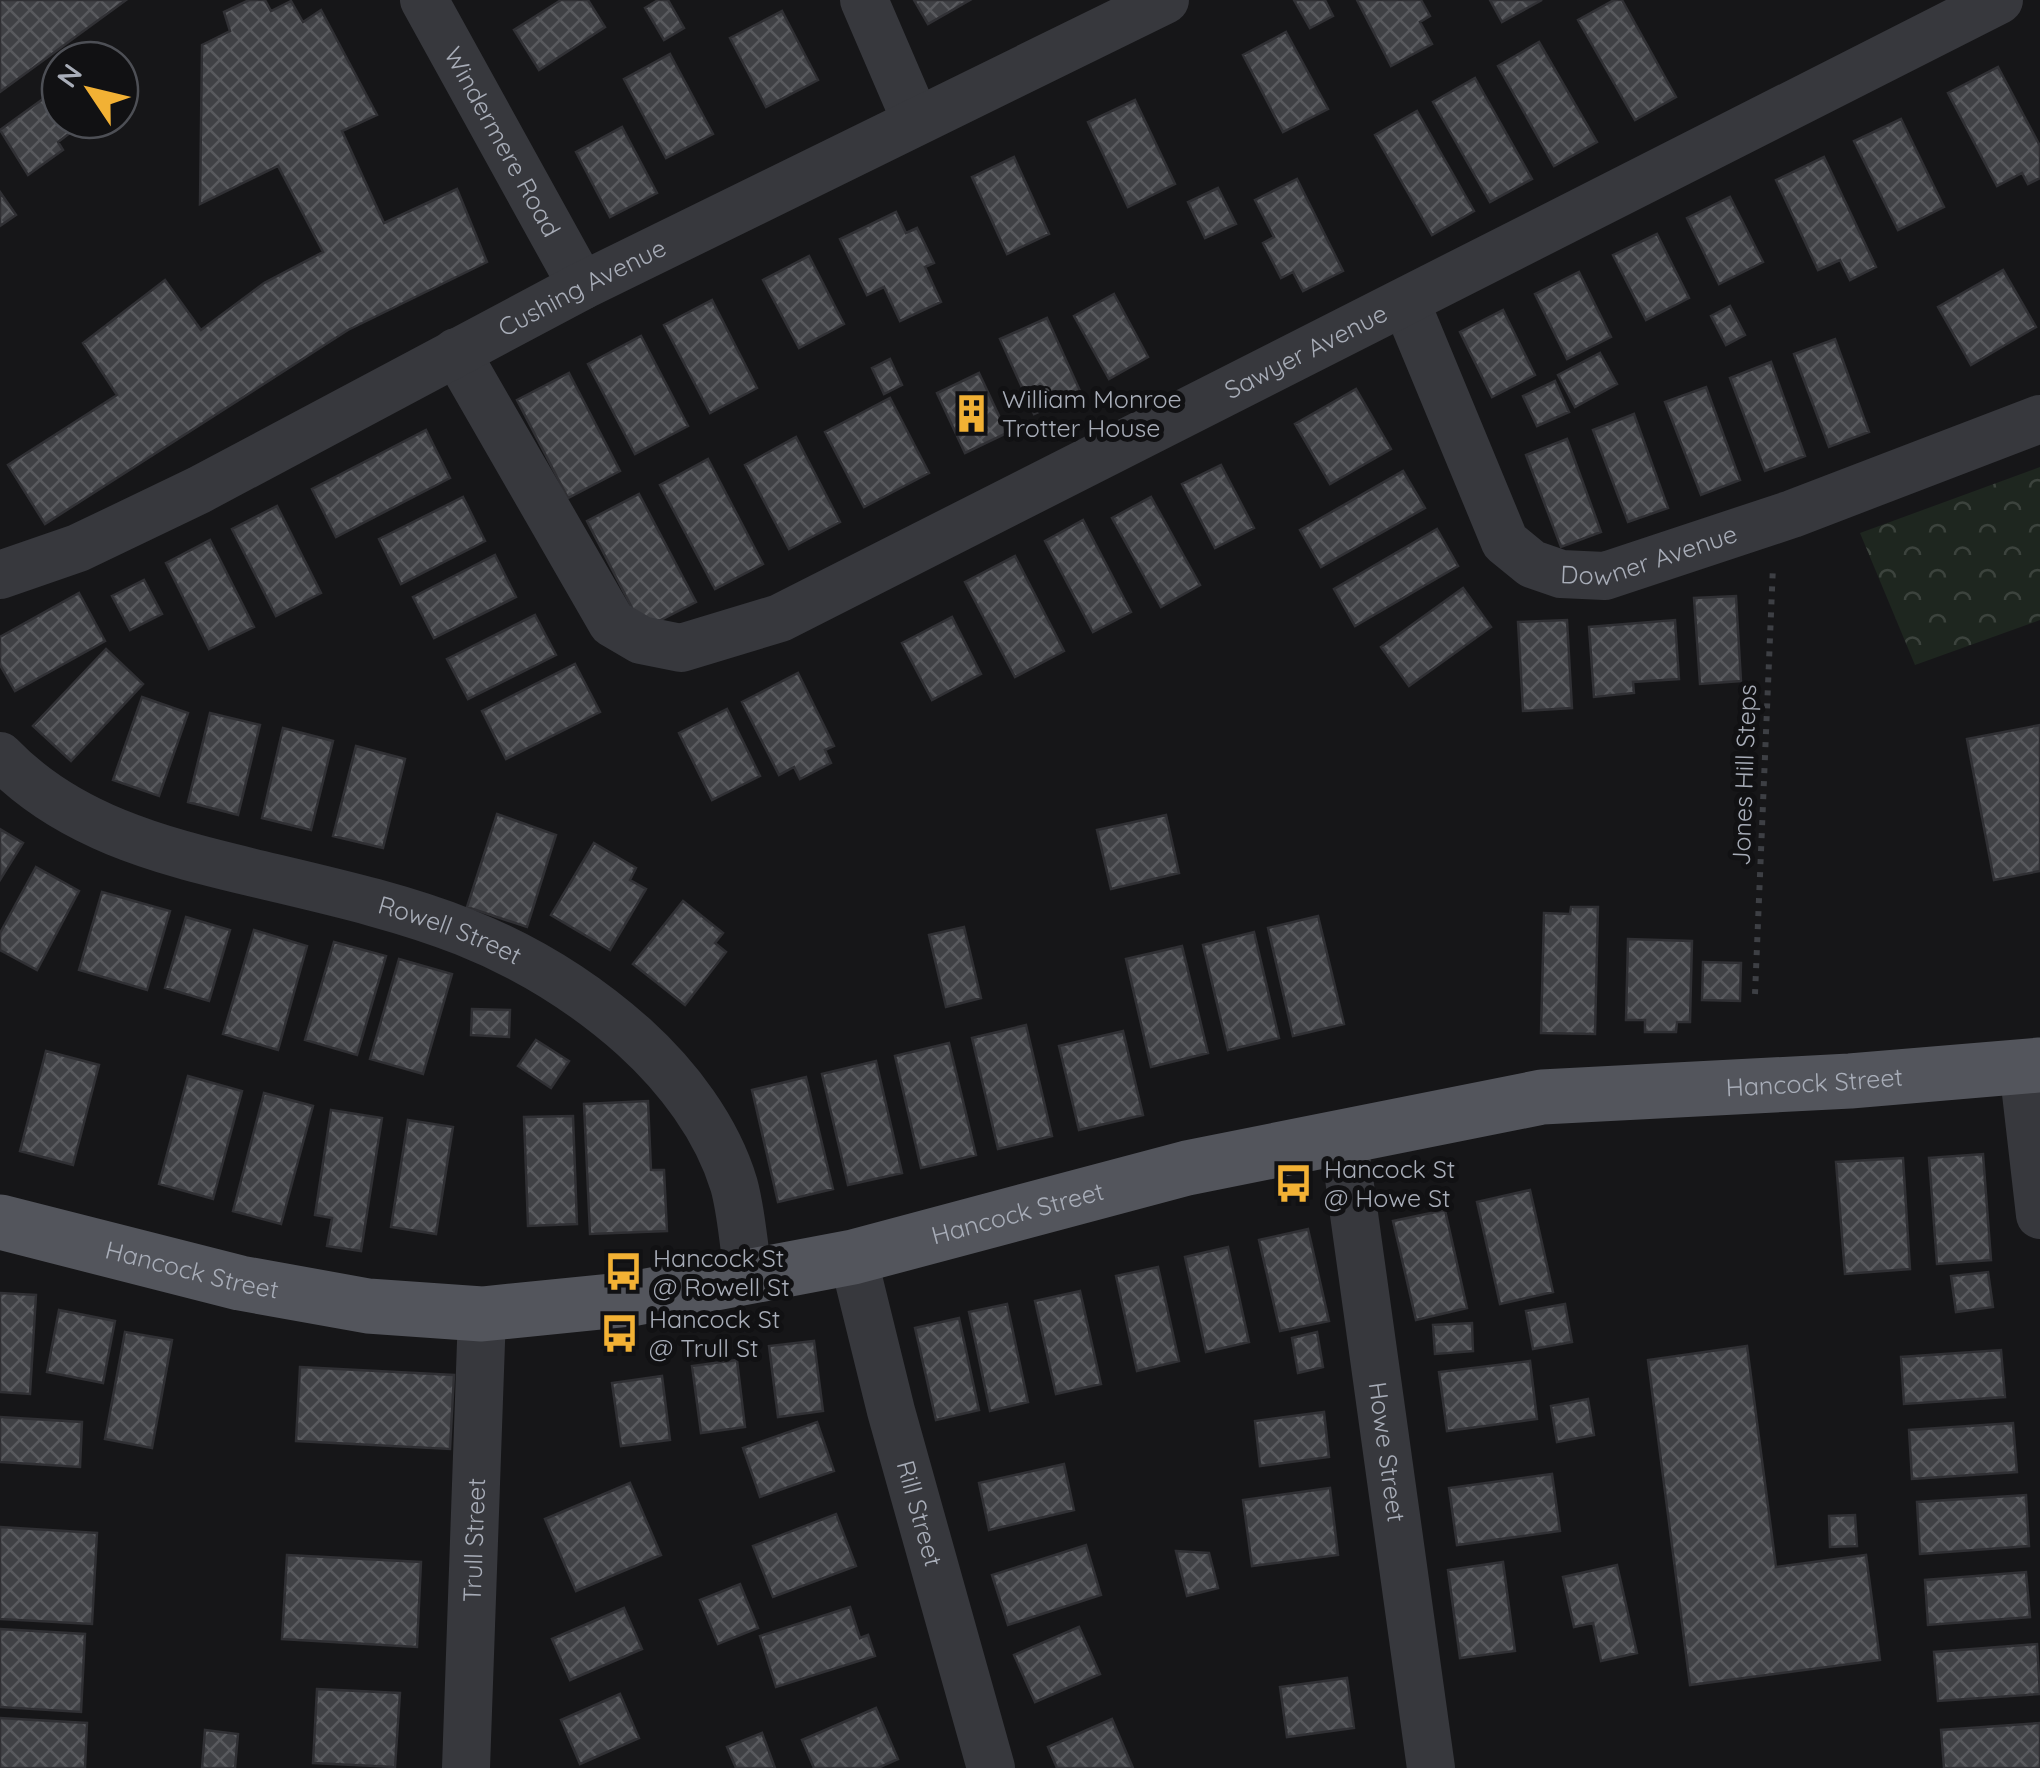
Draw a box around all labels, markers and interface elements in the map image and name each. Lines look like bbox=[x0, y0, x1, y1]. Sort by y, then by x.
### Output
north arrow bbox=[40, 40, 140, 140]
street label: Windermere Road bbox=[438, 41, 568, 242]
text: N bbox=[49, 57, 89, 94]
street label: Cushing Avenue bbox=[493, 231, 671, 343]
street label: Sawyer Avenue bbox=[1219, 297, 1392, 405]
place label: William Monroe Trotter House bbox=[1002, 383, 1182, 443]
building icon: William Monroe Trotter House bbox=[951, 392, 993, 434]
street label: Downer Avenue bbox=[1560, 517, 1741, 591]
street label: Jones Hill Steps bbox=[1725, 684, 1762, 866]
street label: Rowell Street bbox=[375, 888, 527, 971]
street label: Hancock Street bbox=[1725, 1061, 1904, 1102]
place label: Hancock St @ Howe St bbox=[1324, 1153, 1455, 1213]
bus stop icon: Hancock St @ Howe St bbox=[1273, 1162, 1315, 1204]
street label: Hancock Street bbox=[928, 1175, 1107, 1250]
street label: Hancock Street bbox=[102, 1233, 281, 1305]
place label: Hancock St @ Rowell St bbox=[653, 1242, 790, 1302]
bus stop icon: Hancock St @ Rowell St bbox=[602, 1251, 644, 1293]
place label: Hancock St @ Trull St bbox=[649, 1303, 780, 1363]
bus stop icon: Hancock St @ Trull St bbox=[598, 1312, 640, 1354]
street label: Howe Street bbox=[1362, 1380, 1413, 1524]
street label: Rill Street bbox=[891, 1457, 950, 1570]
street label: Trull Street bbox=[456, 1477, 491, 1603]

